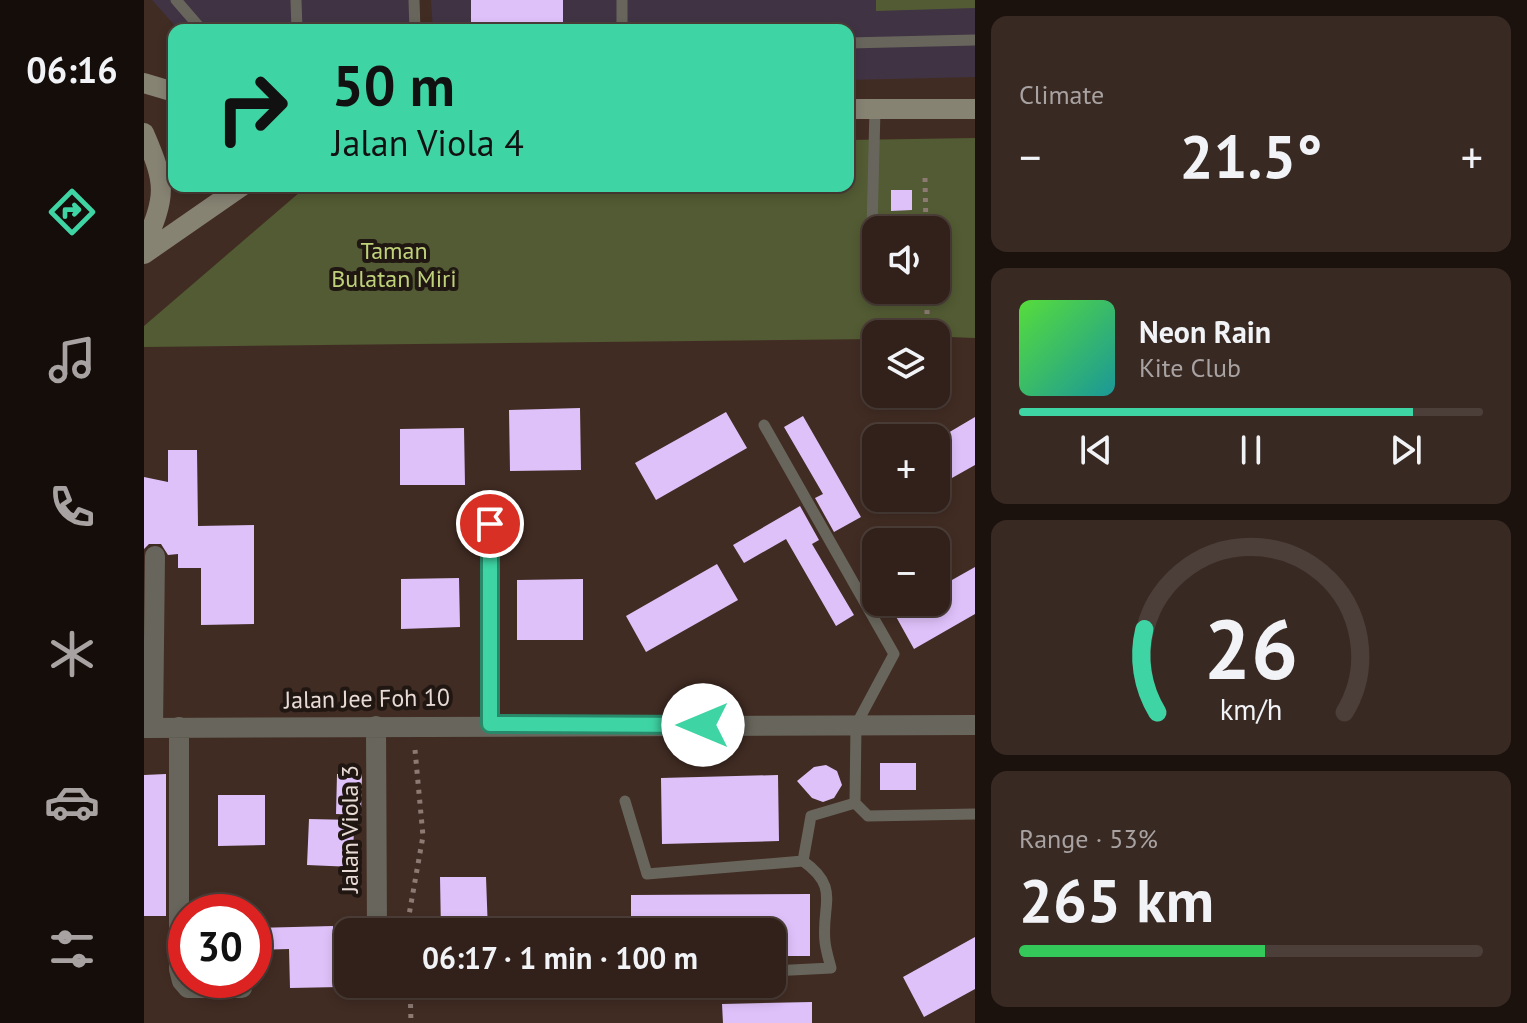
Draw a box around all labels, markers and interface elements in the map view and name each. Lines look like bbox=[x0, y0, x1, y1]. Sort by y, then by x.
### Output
text: 06:16 bbox=[26, 46, 118, 93]
text: 50 m bbox=[332, 49, 455, 121]
icon: right bbox=[200, 56, 304, 160]
text: Climate bbox=[1019, 78, 1104, 111]
text: 21.5° bbox=[1179, 117, 1323, 195]
text: Jalan Viola 4 bbox=[332, 119, 524, 166]
text: − bbox=[1019, 128, 1041, 185]
text: + bbox=[1461, 128, 1483, 185]
icon: directions bbox=[44, 184, 100, 240]
map controls bbox=[862, 216, 950, 616]
button: sound bbox=[862, 216, 950, 304]
park label: Taman Bulatan Miri bbox=[331, 235, 457, 294]
text: Neon Rain bbox=[1139, 312, 1271, 351]
button: layers bbox=[862, 320, 950, 408]
icon: music bbox=[44, 332, 100, 388]
text: Kite Club bbox=[1139, 351, 1241, 384]
button: + bbox=[862, 424, 950, 512]
icon: previous bbox=[1074, 428, 1118, 472]
icon: pause bbox=[1229, 428, 1273, 472]
icon: next bbox=[1384, 428, 1428, 472]
icon: phone bbox=[44, 479, 100, 535]
pin bbox=[456, 490, 524, 558]
icon: arrive bbox=[468, 502, 512, 546]
button: − bbox=[862, 528, 950, 616]
text: 26 bbox=[1204, 594, 1298, 702]
icon: climate bbox=[44, 626, 100, 682]
street label: Jalan Jee Foh 10 bbox=[283, 682, 450, 715]
position arrow bbox=[661, 683, 745, 767]
text: km/h bbox=[1220, 692, 1282, 729]
street label: Jalan Viola 3 bbox=[334, 765, 365, 894]
icon: car bbox=[44, 774, 100, 830]
text: Range · 53% bbox=[1019, 822, 1158, 855]
text: 265 km bbox=[1019, 861, 1214, 939]
speed limit sign: 30 bbox=[168, 894, 272, 998]
icon: filters bbox=[44, 921, 100, 977]
text: 06:17 · 1 min · 100 m bbox=[422, 938, 698, 977]

